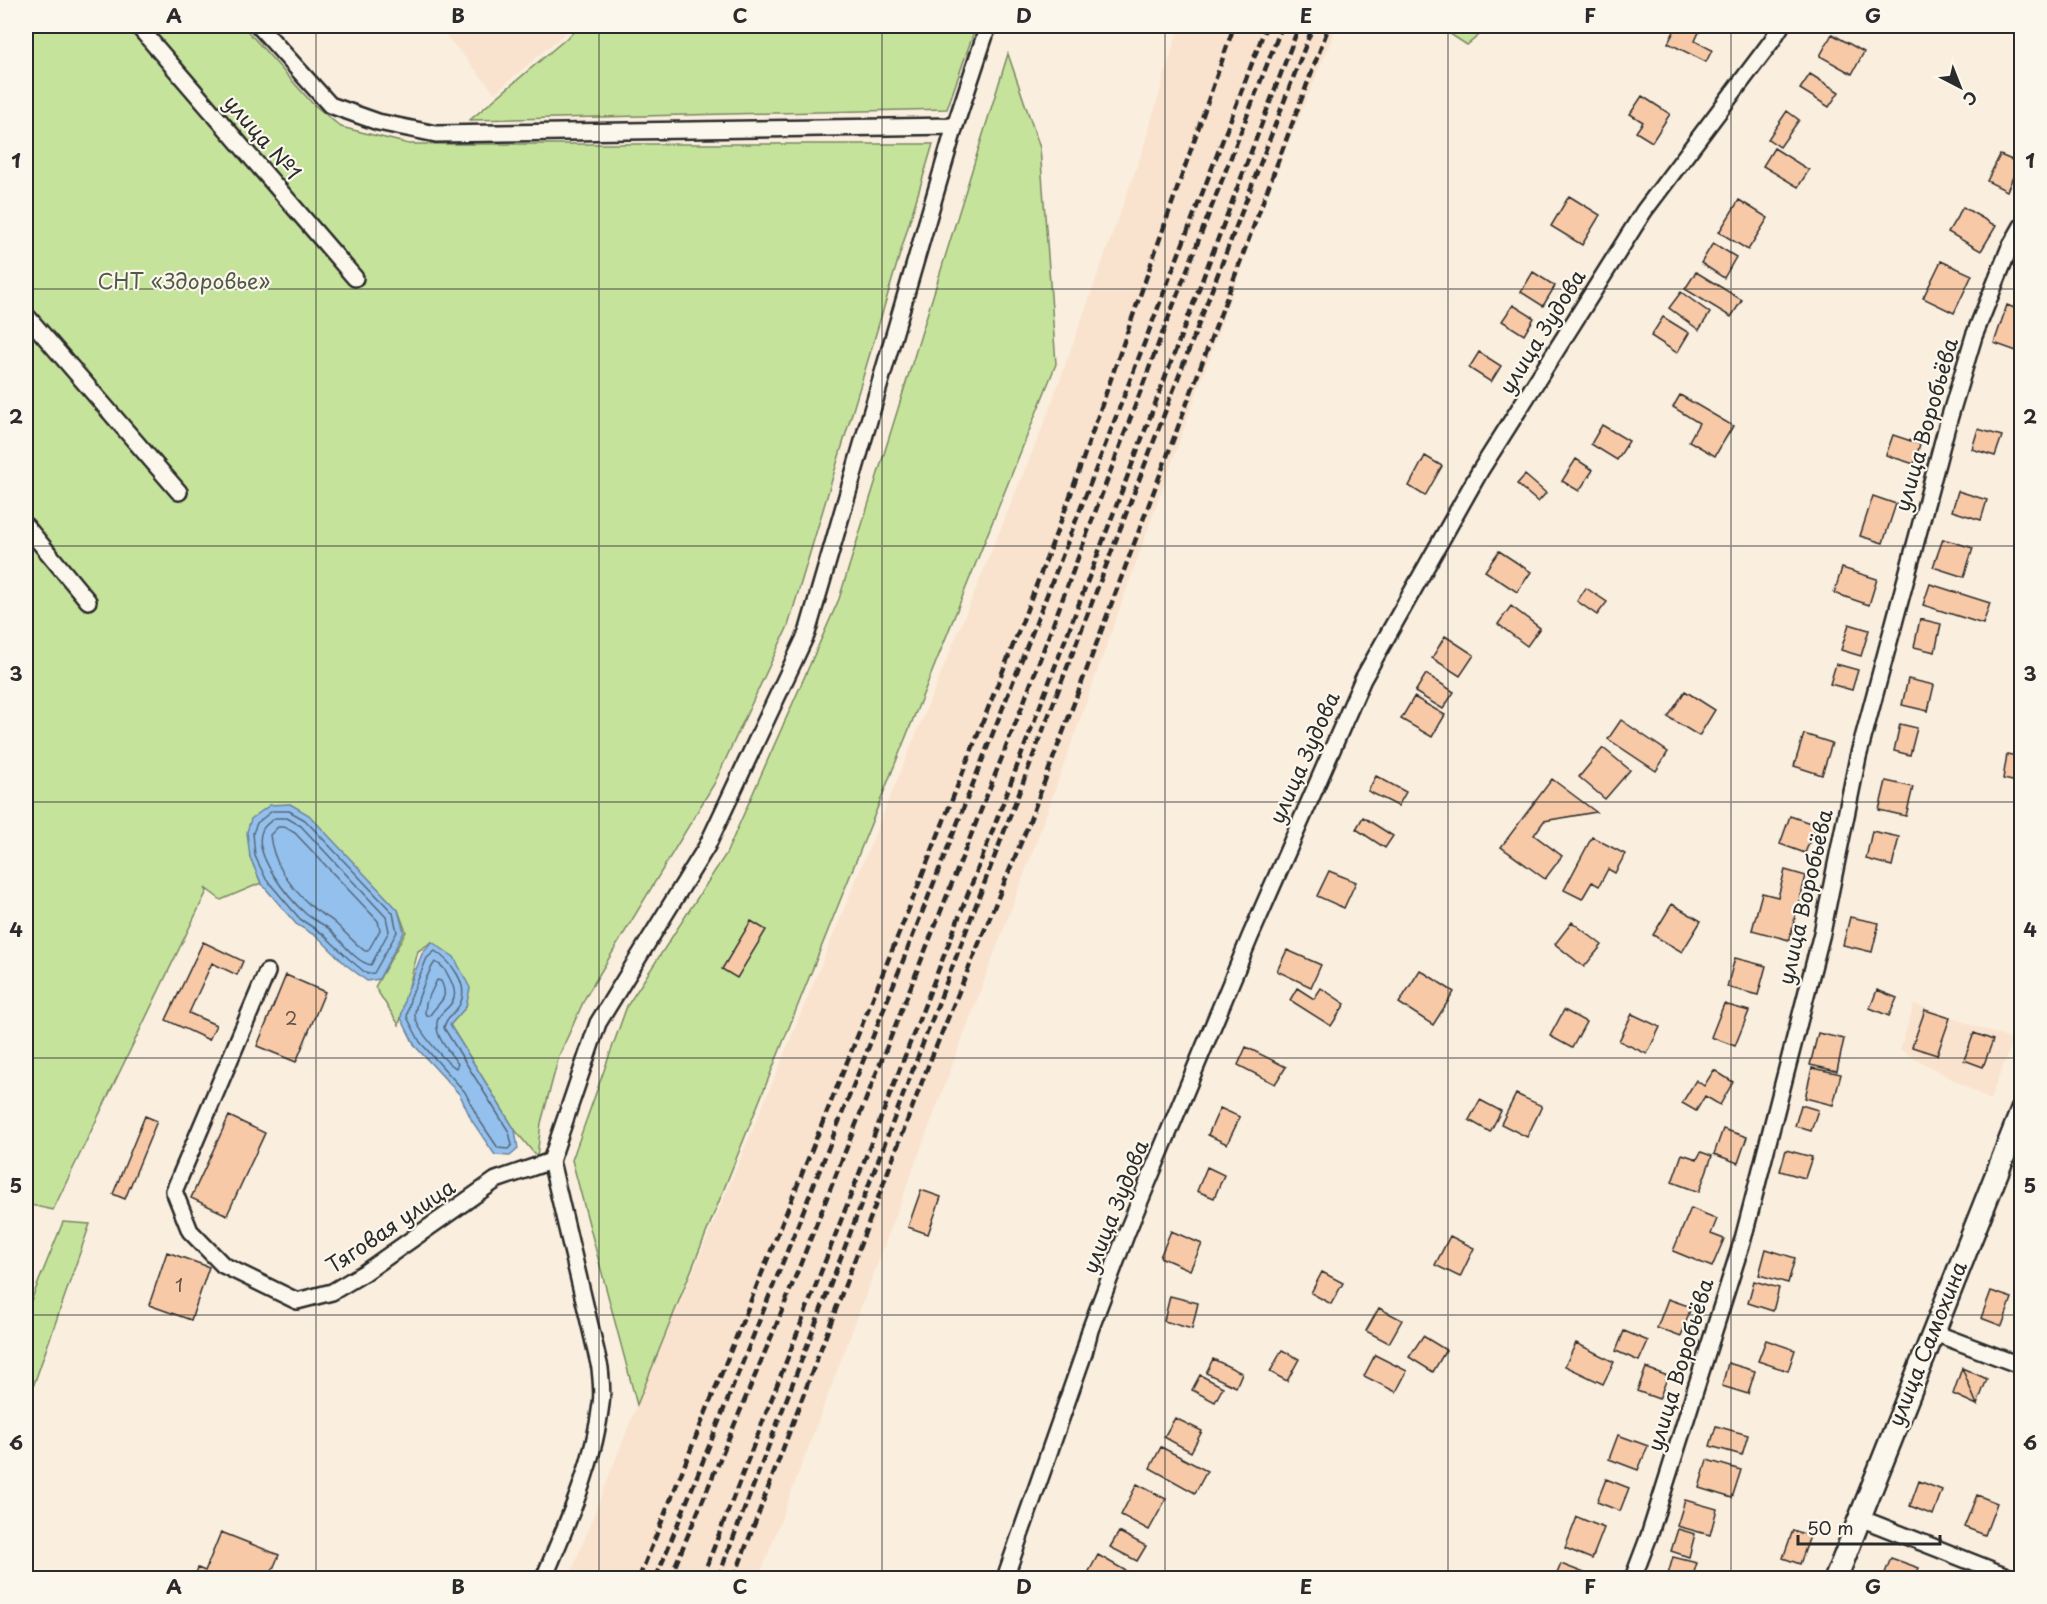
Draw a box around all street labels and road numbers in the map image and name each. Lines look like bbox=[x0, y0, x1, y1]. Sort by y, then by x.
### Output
street label: улица №1 bbox=[217, 87, 310, 187]
street label: улица Зудова bbox=[1490, 262, 1592, 400]
street label: улица Воробьёва bbox=[1885, 334, 1965, 515]
street label: улица Зудова bbox=[1260, 686, 1347, 828]
street label: улица Воробьёва bbox=[1768, 806, 1840, 987]
street label: улица Зудова bbox=[1073, 1135, 1156, 1278]
street label: Тяговая улица bbox=[319, 1170, 462, 1280]
street label: улица Самохина bbox=[1878, 1255, 1974, 1431]
street label: улица Воробьёва bbox=[1638, 1274, 1721, 1455]

